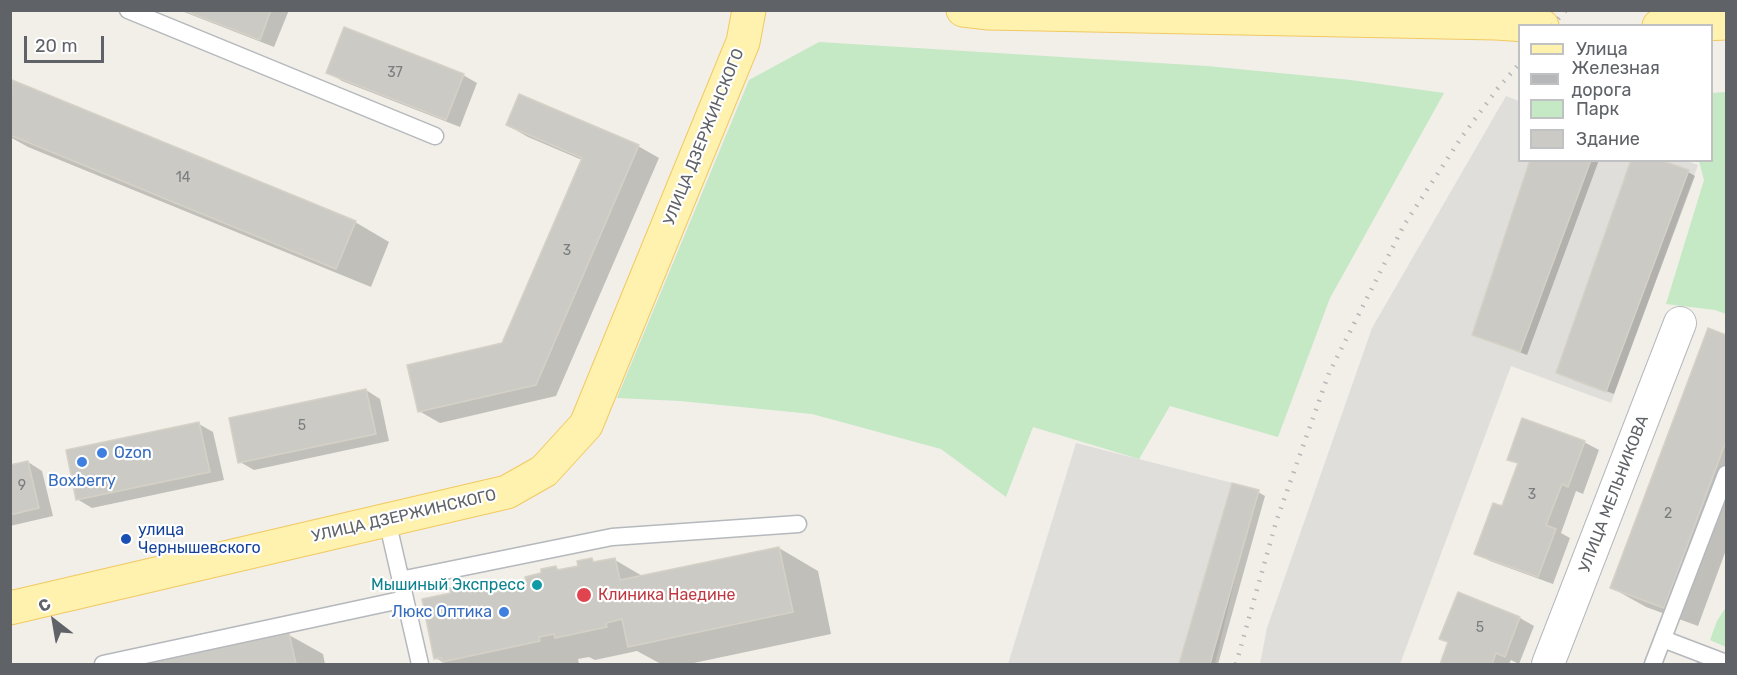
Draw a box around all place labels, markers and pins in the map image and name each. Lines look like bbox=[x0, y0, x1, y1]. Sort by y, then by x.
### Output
place label: Ozon bbox=[114, 443, 152, 463]
marker: Ozon bbox=[95, 446, 109, 460]
marker: Boxberry bbox=[75, 455, 89, 469]
place label: Boxberry bbox=[48, 471, 116, 491]
place label: улица Чернышевского bbox=[138, 520, 261, 558]
marker: улица Чернышевского bbox=[119, 532, 133, 546]
place label: Мышиный Экспресс bbox=[371, 575, 525, 595]
marker: Мышиный Экспресс bbox=[530, 578, 544, 592]
place label: Клиника Наедине bbox=[598, 585, 735, 605]
marker: Клиника Наедине bbox=[575, 586, 593, 604]
place label: Люкс Оптика bbox=[391, 602, 492, 622]
marker: Люкс Оптика bbox=[497, 605, 511, 619]

